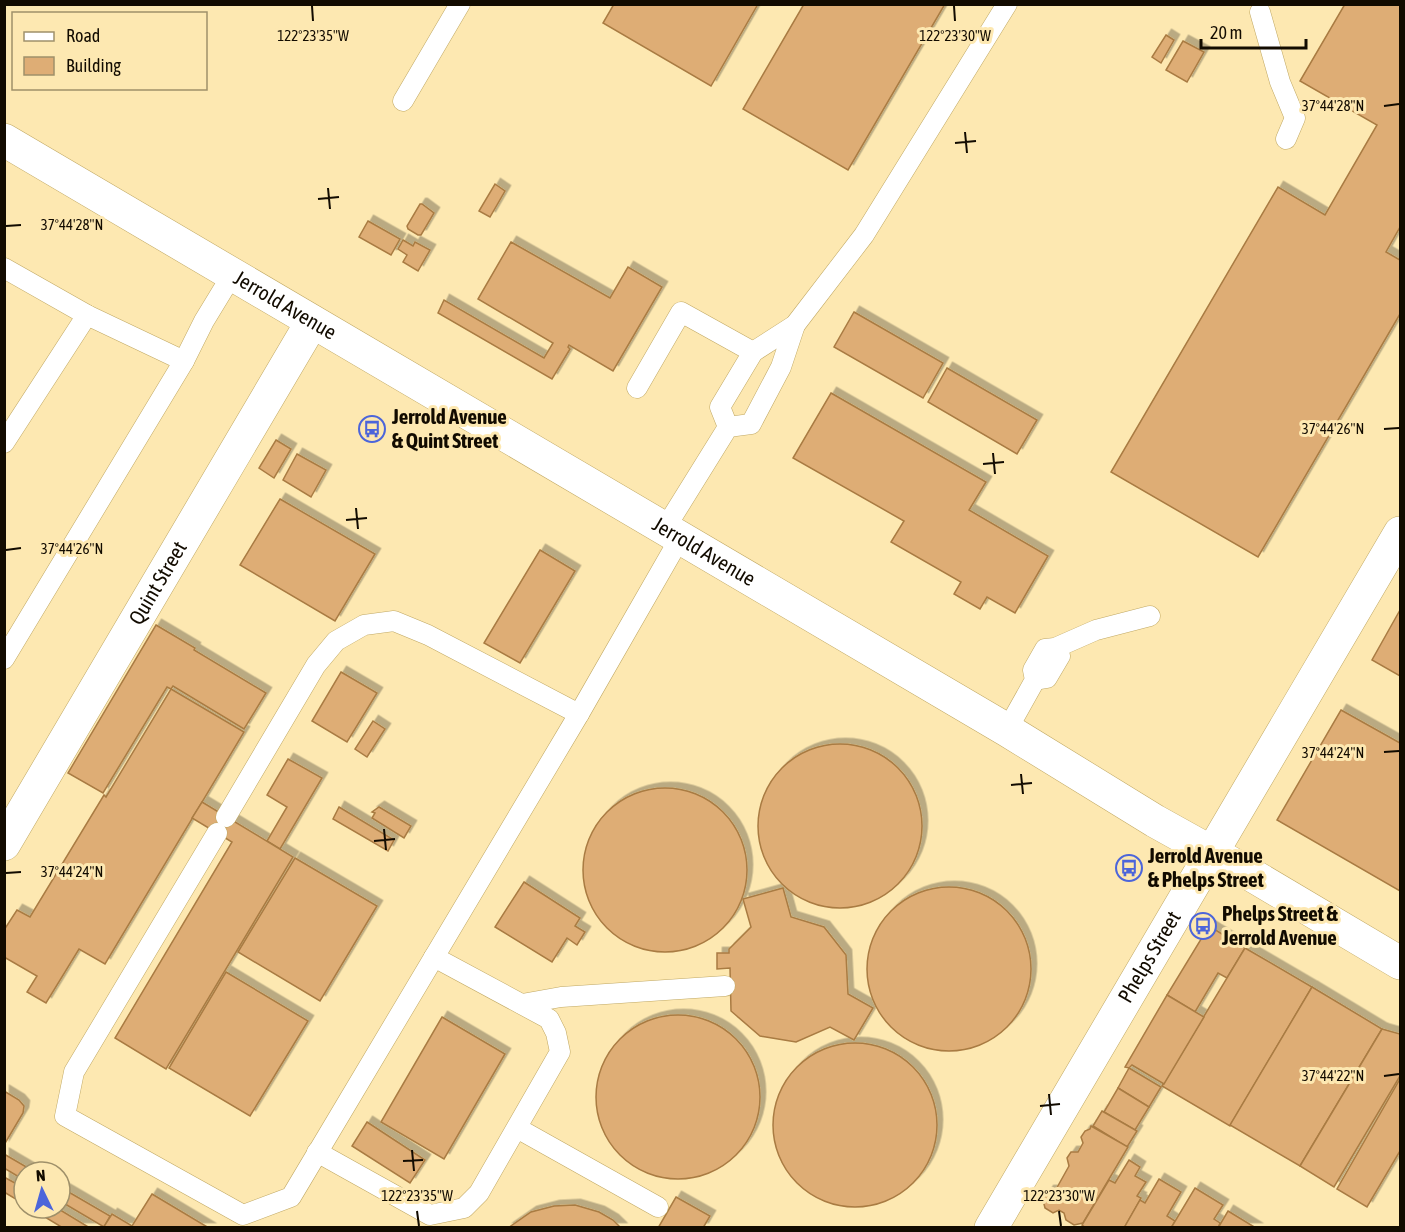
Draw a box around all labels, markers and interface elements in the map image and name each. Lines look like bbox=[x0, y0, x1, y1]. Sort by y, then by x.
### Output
legend bbox=[12, 12, 207, 90]
scale bar bbox=[1201, 12, 1306, 50]
text: 20 m bbox=[1210, 22, 1242, 43]
text: Road bbox=[66, 25, 100, 46]
text: 122°23'35"W bbox=[277, 27, 349, 44]
text: 122°23'30"W bbox=[919, 27, 991, 44]
text: Building bbox=[66, 55, 121, 76]
text: 37°44'28"N bbox=[1302, 97, 1364, 114]
text: 37°44'28"N bbox=[41, 216, 103, 233]
street label: Jerrold Avenue bbox=[230, 265, 341, 344]
place label: Jerrold Avenue & Quint Street bbox=[391, 404, 507, 452]
bus stop icon: Jerrold Avenue & Quint Street bbox=[357, 414, 387, 444]
text: 37°44'26"N bbox=[1302, 420, 1364, 437]
street label: Jerrold Avenue bbox=[649, 511, 760, 590]
street label: Quint Street bbox=[123, 537, 191, 628]
text: 37°44'26"N bbox=[41, 540, 103, 557]
text: 37°44'24"N bbox=[1302, 744, 1364, 761]
place label: Jerrold Avenue & Phelps Street bbox=[1147, 843, 1264, 891]
bus stop icon: Jerrold Avenue & Phelps Street bbox=[1114, 853, 1144, 883]
text: 37°44'24"N bbox=[41, 863, 103, 880]
place label: Phelps Street & Jerrold Avenue bbox=[1221, 901, 1339, 949]
street label: Phelps Street bbox=[1112, 906, 1185, 1006]
bus stop icon: Phelps Street & Jerrold Avenue bbox=[1188, 911, 1218, 941]
text: 37°44'22"N bbox=[1302, 1067, 1364, 1084]
north arrow bbox=[12, 1160, 72, 1220]
text: N bbox=[35, 1166, 46, 1184]
text: 122°23'35"W bbox=[381, 1187, 453, 1204]
text: 122°23'30"W bbox=[1023, 1187, 1095, 1204]

